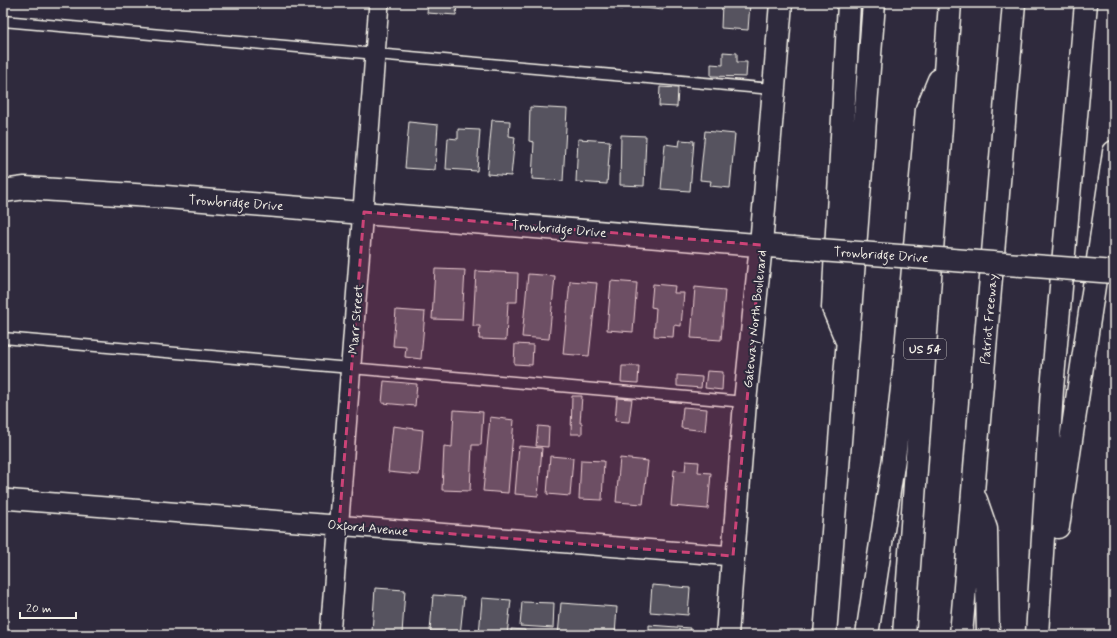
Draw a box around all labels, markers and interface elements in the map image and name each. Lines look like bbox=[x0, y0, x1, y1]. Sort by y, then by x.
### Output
street label: Trowbridge Drive bbox=[188, 192, 284, 217]
street label: Trowbridge Drive bbox=[511, 217, 607, 244]
street label: Trowbridge Drive bbox=[833, 244, 929, 269]
street label: Gateway North Boulevard bbox=[740, 249, 771, 389]
street label: Patriot Freeway bbox=[977, 273, 1002, 365]
street label: Marr Street bbox=[345, 283, 368, 355]
road number: US 54 bbox=[904, 339, 946, 359]
street label: Oxford Avenue bbox=[327, 517, 409, 542]
scale bar bbox=[20, 594, 76, 620]
text: 20 m bbox=[26, 601, 52, 617]

